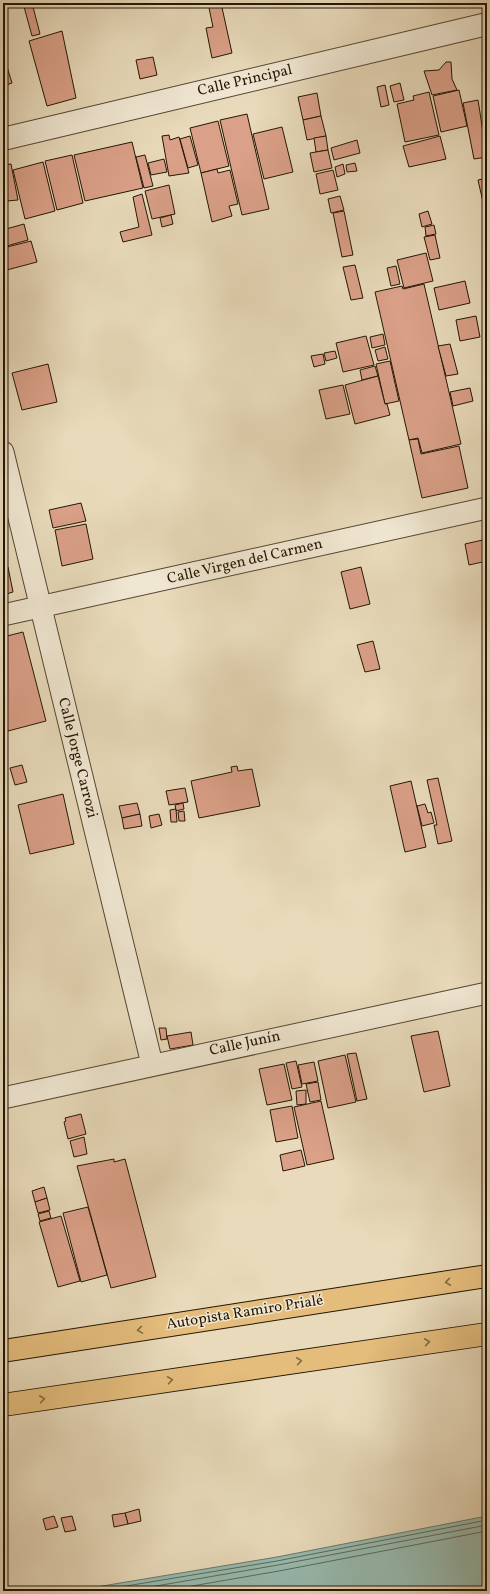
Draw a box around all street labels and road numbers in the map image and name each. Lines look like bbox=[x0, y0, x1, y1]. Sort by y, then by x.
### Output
street label: Calle Principal bbox=[196, 60, 294, 102]
street label: Calle Virgen del Carmen bbox=[165, 534, 325, 590]
street label: Calle Jorge Carrozi bbox=[52, 696, 102, 820]
street label: Calle Junín bbox=[208, 1026, 283, 1062]
street label: Autopista Ramiro Prialé bbox=[165, 1290, 325, 1336]

